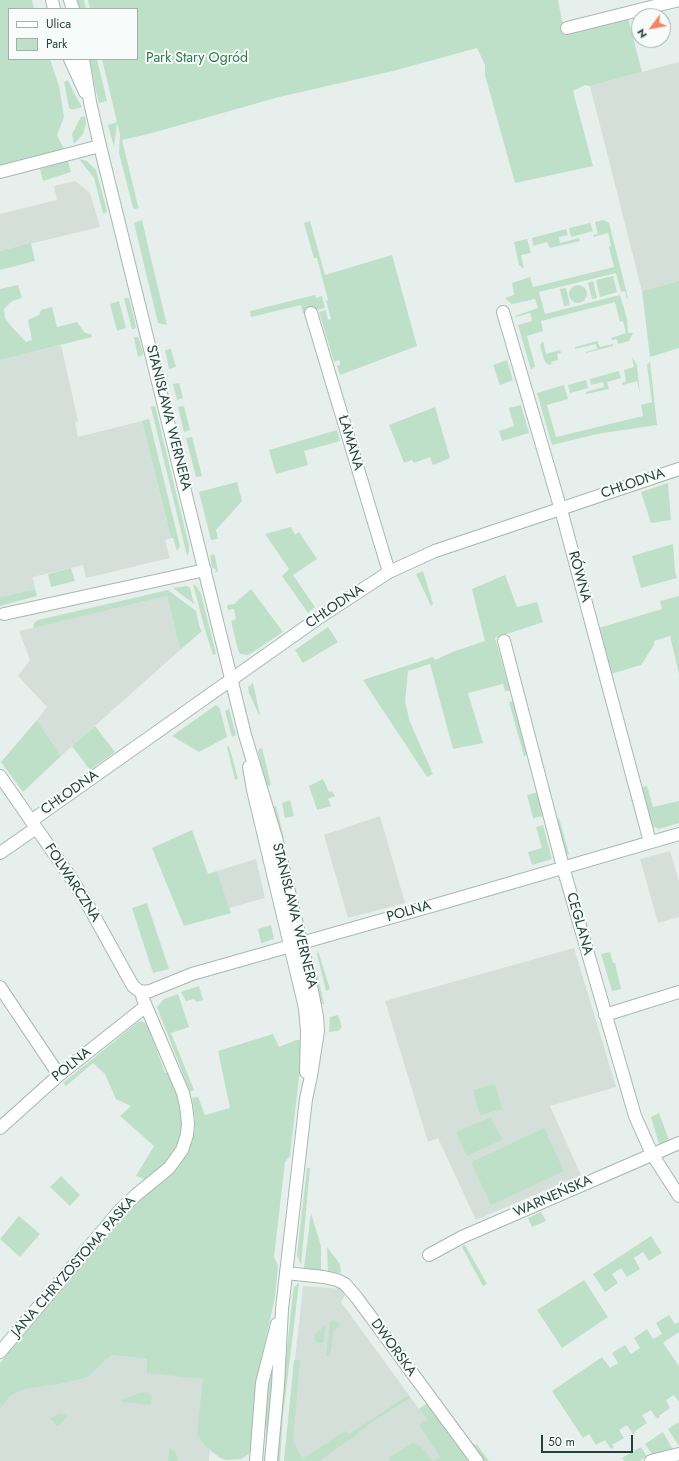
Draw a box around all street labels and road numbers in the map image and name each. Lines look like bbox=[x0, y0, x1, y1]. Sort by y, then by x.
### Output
street label: STANISŁAWA WERNERA bbox=[142, 343, 194, 493]
street label: ŁAMANA bbox=[334, 413, 366, 473]
street label: CHŁODNA bbox=[599, 465, 667, 503]
street label: RÓWNA bbox=[564, 550, 594, 604]
street label: CHŁODNA bbox=[303, 582, 367, 632]
street label: CHŁODNA bbox=[38, 767, 102, 819]
street label: FOLWARCZNA bbox=[41, 841, 103, 925]
street label: STANISŁAWA WERNERA bbox=[268, 841, 320, 991]
street label: CEGLANA bbox=[562, 891, 596, 957]
street label: POLNA bbox=[385, 898, 433, 926]
street label: POLNA bbox=[49, 1044, 95, 1086]
street label: WARNEŃSKA bbox=[511, 1172, 595, 1222]
street label: JANA CHRYZOSTOMA PASKA bbox=[8, 1193, 140, 1341]
street label: DWORSKA bbox=[367, 1316, 419, 1380]

